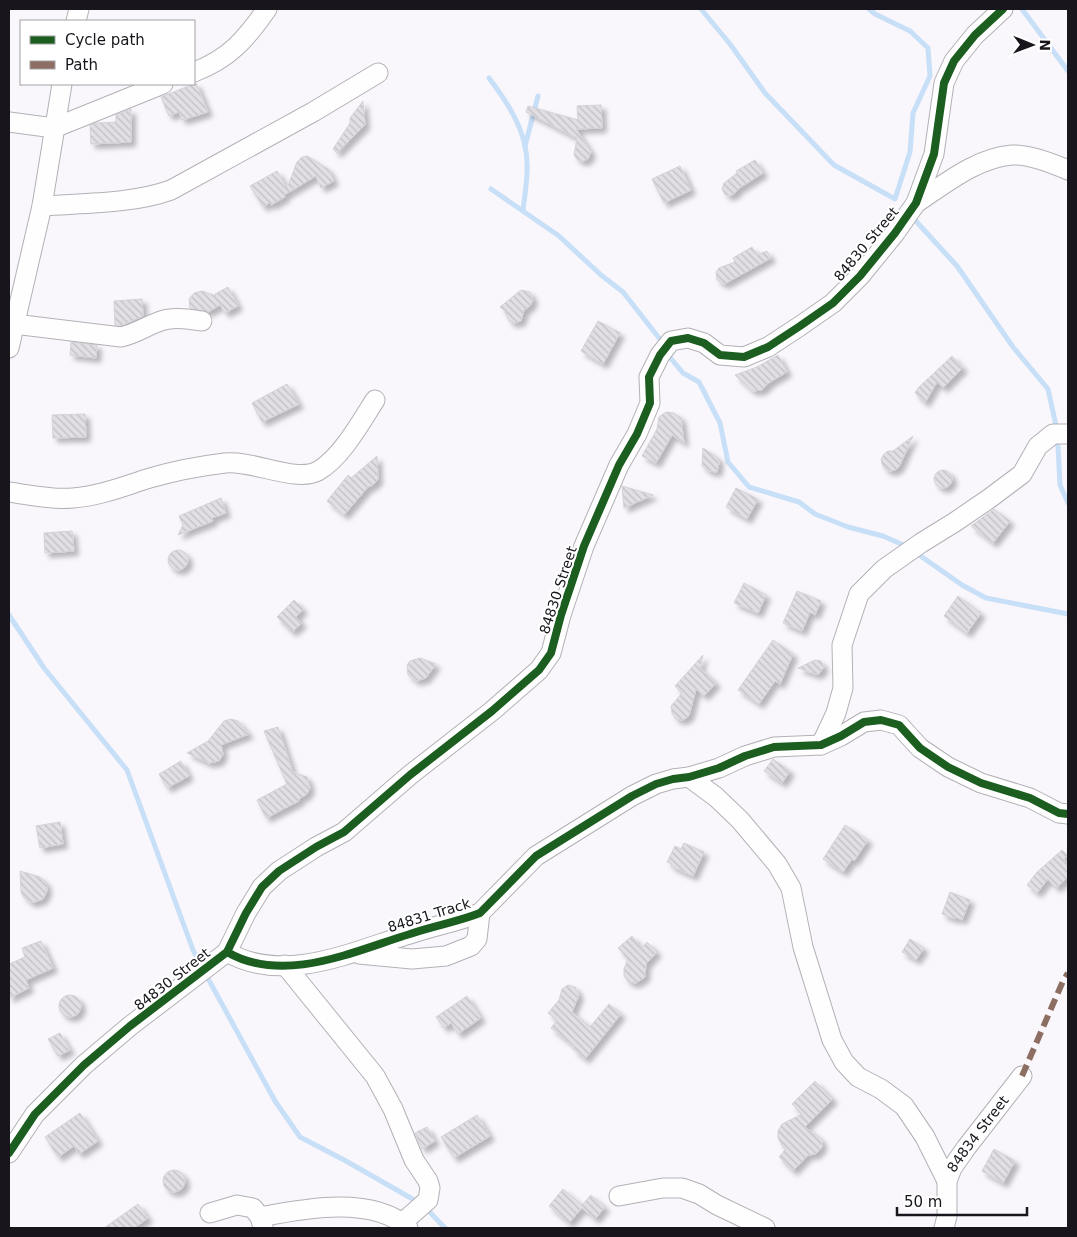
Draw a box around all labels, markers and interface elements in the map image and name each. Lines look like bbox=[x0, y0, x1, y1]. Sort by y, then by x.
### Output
legend bbox=[20, 20, 195, 85]
north arrow bbox=[1007, 20, 1057, 70]
text: Cycle path bbox=[65, 31, 145, 49]
text: N bbox=[1037, 39, 1053, 51]
text: Path bbox=[65, 56, 98, 74]
street label: 84830 Street bbox=[830, 203, 902, 284]
street label: 84830 Street bbox=[536, 544, 580, 636]
street label: 84831 Track bbox=[386, 895, 473, 935]
street label: 84830 Street bbox=[131, 944, 213, 1013]
street label: 84834 Street bbox=[944, 1092, 1012, 1175]
scale bar bbox=[897, 1184, 1027, 1216]
text: 50 m bbox=[904, 1193, 942, 1211]

